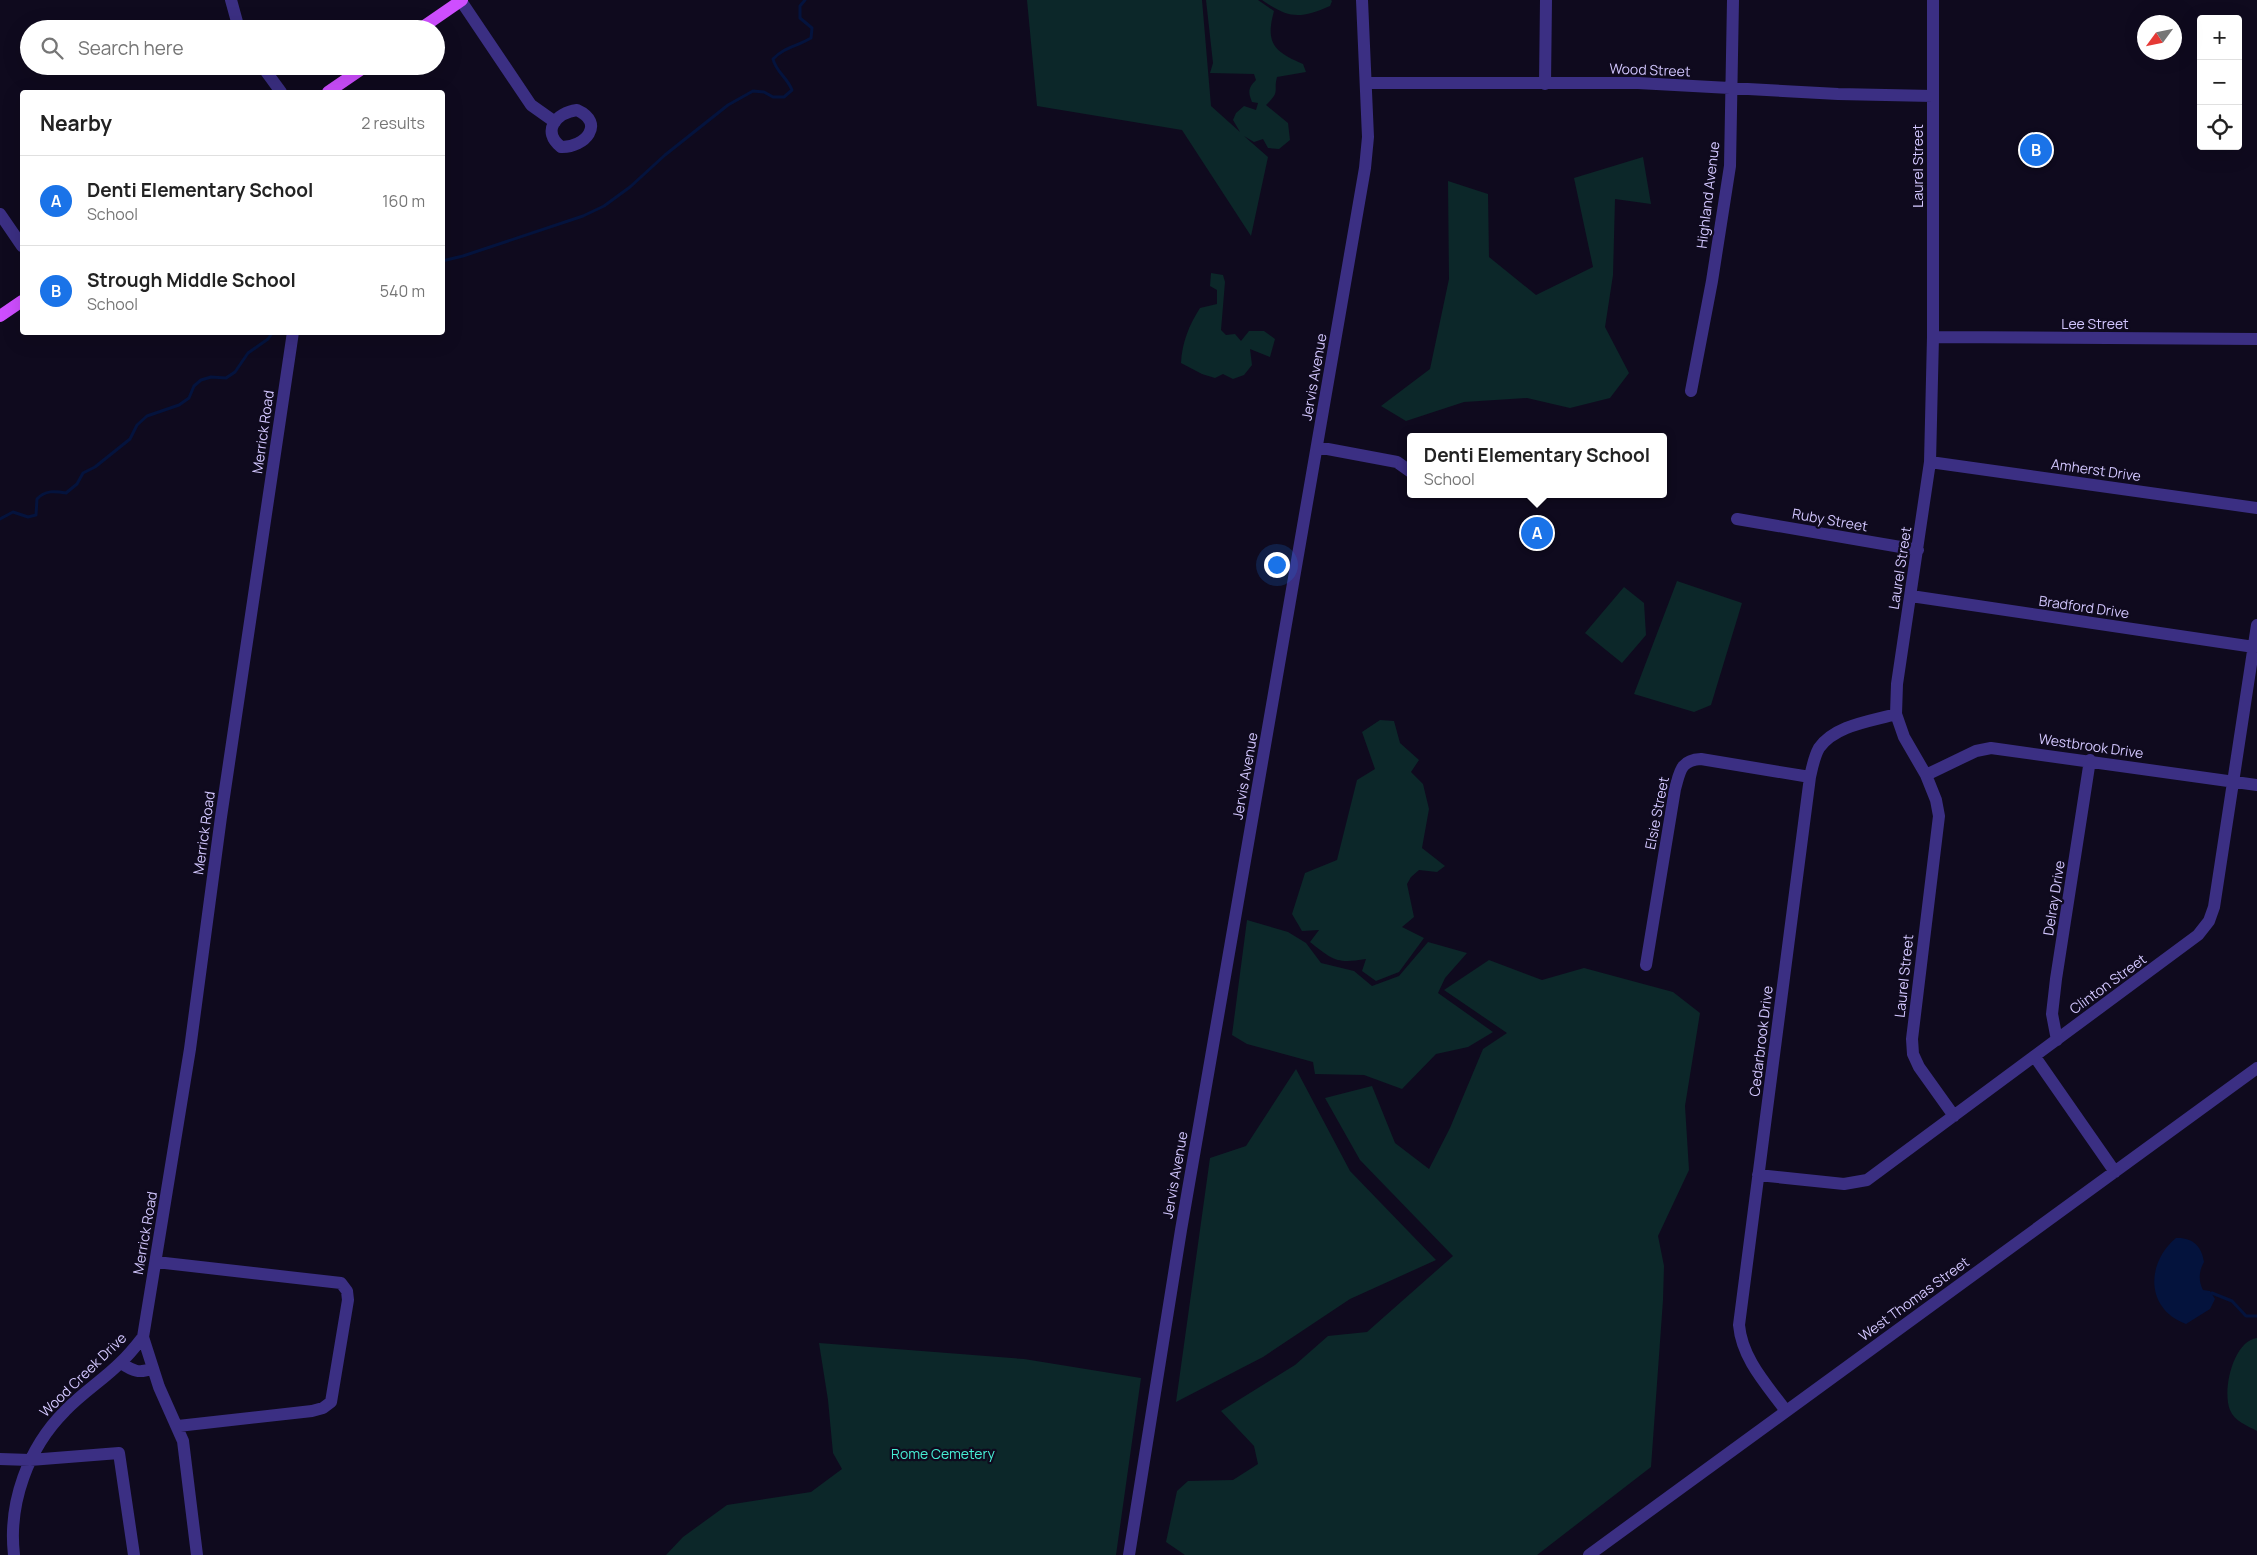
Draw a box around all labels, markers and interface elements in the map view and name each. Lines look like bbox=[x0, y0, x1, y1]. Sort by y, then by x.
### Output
north arrow bbox=[2137, 15, 2182, 60]
map controls bbox=[2197, 15, 2242, 150]
button: + bbox=[2197, 15, 2242, 60]
search box bbox=[20, 20, 445, 75]
icon: search bbox=[38, 34, 66, 62]
text: Search here bbox=[78, 35, 184, 61]
street label: Wood Street bbox=[1609, 59, 1691, 80]
button: − bbox=[2197, 60, 2242, 105]
button: locate bbox=[2197, 105, 2242, 150]
text: Nearby bbox=[40, 109, 112, 137]
text: 2 results bbox=[361, 112, 425, 134]
street label: Laurel Street bbox=[1908, 124, 1927, 208]
pin: B bbox=[2020, 131, 2052, 169]
street label: Highland Avenue bbox=[1692, 140, 1724, 250]
text: Denti Elementary School bbox=[87, 177, 313, 203]
text: A bbox=[51, 190, 61, 212]
text: 160 m bbox=[382, 190, 425, 212]
text: School bbox=[87, 203, 138, 225]
text: Strough Middle School bbox=[87, 267, 296, 293]
text: B bbox=[51, 280, 61, 302]
text: 540 m bbox=[380, 280, 425, 302]
text: School bbox=[87, 293, 138, 315]
street label: Lee Street bbox=[2061, 314, 2129, 333]
street label: Jervis Avenue bbox=[1296, 332, 1331, 422]
street label: Merrick Road bbox=[247, 389, 278, 475]
popup bbox=[1407, 433, 1667, 498]
text: Denti Elementary School bbox=[1424, 442, 1650, 468]
street label: Amherst Drive bbox=[2050, 454, 2142, 485]
text: School bbox=[1424, 468, 1475, 490]
street label: Ruby Street bbox=[1791, 504, 1870, 536]
pin: A bbox=[1521, 514, 1553, 552]
street label: Laurel Street bbox=[1884, 525, 1915, 611]
your location bbox=[1264, 552, 1290, 578]
street label: Bradford Drive bbox=[2038, 591, 2131, 622]
street label: Westbrook Drive bbox=[2037, 729, 2145, 762]
street label: Jervis Avenue bbox=[1227, 731, 1262, 821]
street label: Elsie Street bbox=[1640, 774, 1673, 851]
street label: Merrick Road bbox=[188, 790, 219, 876]
street label: Delray Drive bbox=[2038, 859, 2069, 937]
street label: Laurel Street bbox=[1890, 933, 1917, 1018]
street label: Clinton Street bbox=[2065, 949, 2150, 1018]
street label: Cedarbrook Drive bbox=[1744, 984, 1777, 1097]
street label: Jervis Avenue bbox=[1157, 1130, 1192, 1220]
street label: Merrick Road bbox=[128, 1190, 161, 1276]
street label: West Thomas Street bbox=[1855, 1252, 1973, 1345]
street label: Wood Creek Drive bbox=[35, 1328, 130, 1421]
park label: Rome Cemetery bbox=[891, 1444, 995, 1463]

